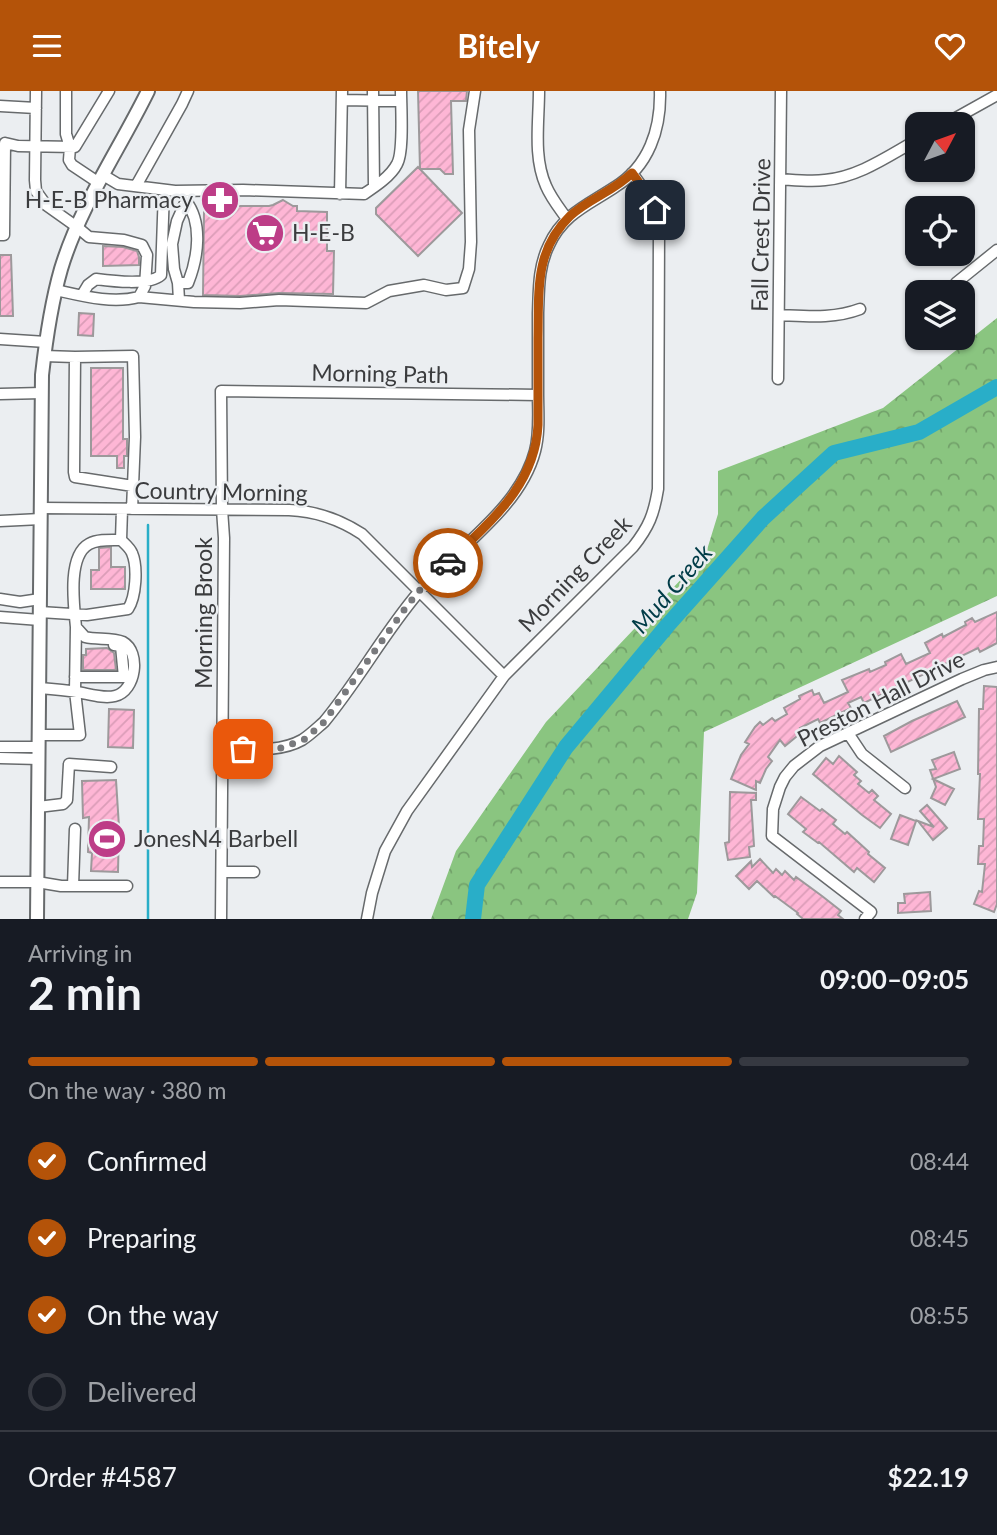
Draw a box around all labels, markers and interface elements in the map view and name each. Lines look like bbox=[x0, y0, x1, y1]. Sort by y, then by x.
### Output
text: Bitely bbox=[457, 26, 540, 65]
icon: menu bbox=[28, 27, 66, 65]
icon: heart bbox=[931, 27, 969, 65]
north arrow bbox=[905, 112, 975, 182]
map controls bbox=[905, 112, 975, 350]
street label: Fall Crest Drive bbox=[745, 158, 775, 312]
pharmacy icon: H-E-B Pharmacy bbox=[199, 179, 241, 221]
pin bbox=[625, 180, 685, 240]
place label: H-E-B Pharmacy bbox=[25, 185, 193, 213]
icon: home bbox=[636, 191, 674, 229]
button: locate bbox=[905, 196, 975, 266]
supermarket icon: H-E-B bbox=[244, 212, 286, 254]
place label: H-E-B bbox=[292, 218, 355, 246]
button: layers bbox=[905, 280, 975, 350]
street label: Morning Path bbox=[311, 358, 449, 388]
street label: Country Morning bbox=[134, 475, 308, 507]
street label: Morning Creek bbox=[512, 509, 637, 637]
courier bbox=[413, 528, 483, 598]
street label: Morning Brook bbox=[189, 537, 217, 689]
water label: Mud Creek bbox=[624, 537, 718, 638]
icon: car bbox=[429, 544, 467, 582]
street label: Preston Hall Drive bbox=[792, 644, 969, 752]
pin bbox=[213, 719, 273, 779]
icon: bag bbox=[224, 730, 262, 768]
sports icon: JonesN4 Barbell bbox=[86, 818, 128, 860]
place label: JonesN4 Barbell bbox=[134, 824, 298, 852]
text: Arriving in bbox=[28, 939, 132, 967]
text: 09:00–09:05 bbox=[820, 963, 969, 995]
text: 2 min bbox=[28, 965, 142, 1020]
text: On the way · 380 m bbox=[28, 1076, 227, 1104]
icon: check bbox=[28, 1142, 66, 1180]
text: Confirmed bbox=[87, 1145, 207, 1177]
text: 08:44 bbox=[910, 1147, 969, 1175]
icon: check bbox=[28, 1219, 66, 1257]
text: Preparing bbox=[87, 1222, 196, 1254]
text: 08:45 bbox=[910, 1224, 969, 1252]
icon: check bbox=[28, 1296, 66, 1334]
text: On the way bbox=[87, 1299, 219, 1331]
text: 08:55 bbox=[910, 1301, 969, 1329]
text: Delivered bbox=[87, 1376, 197, 1408]
text: Order #4587 bbox=[28, 1461, 177, 1493]
text: $22.19 bbox=[887, 1461, 969, 1493]

